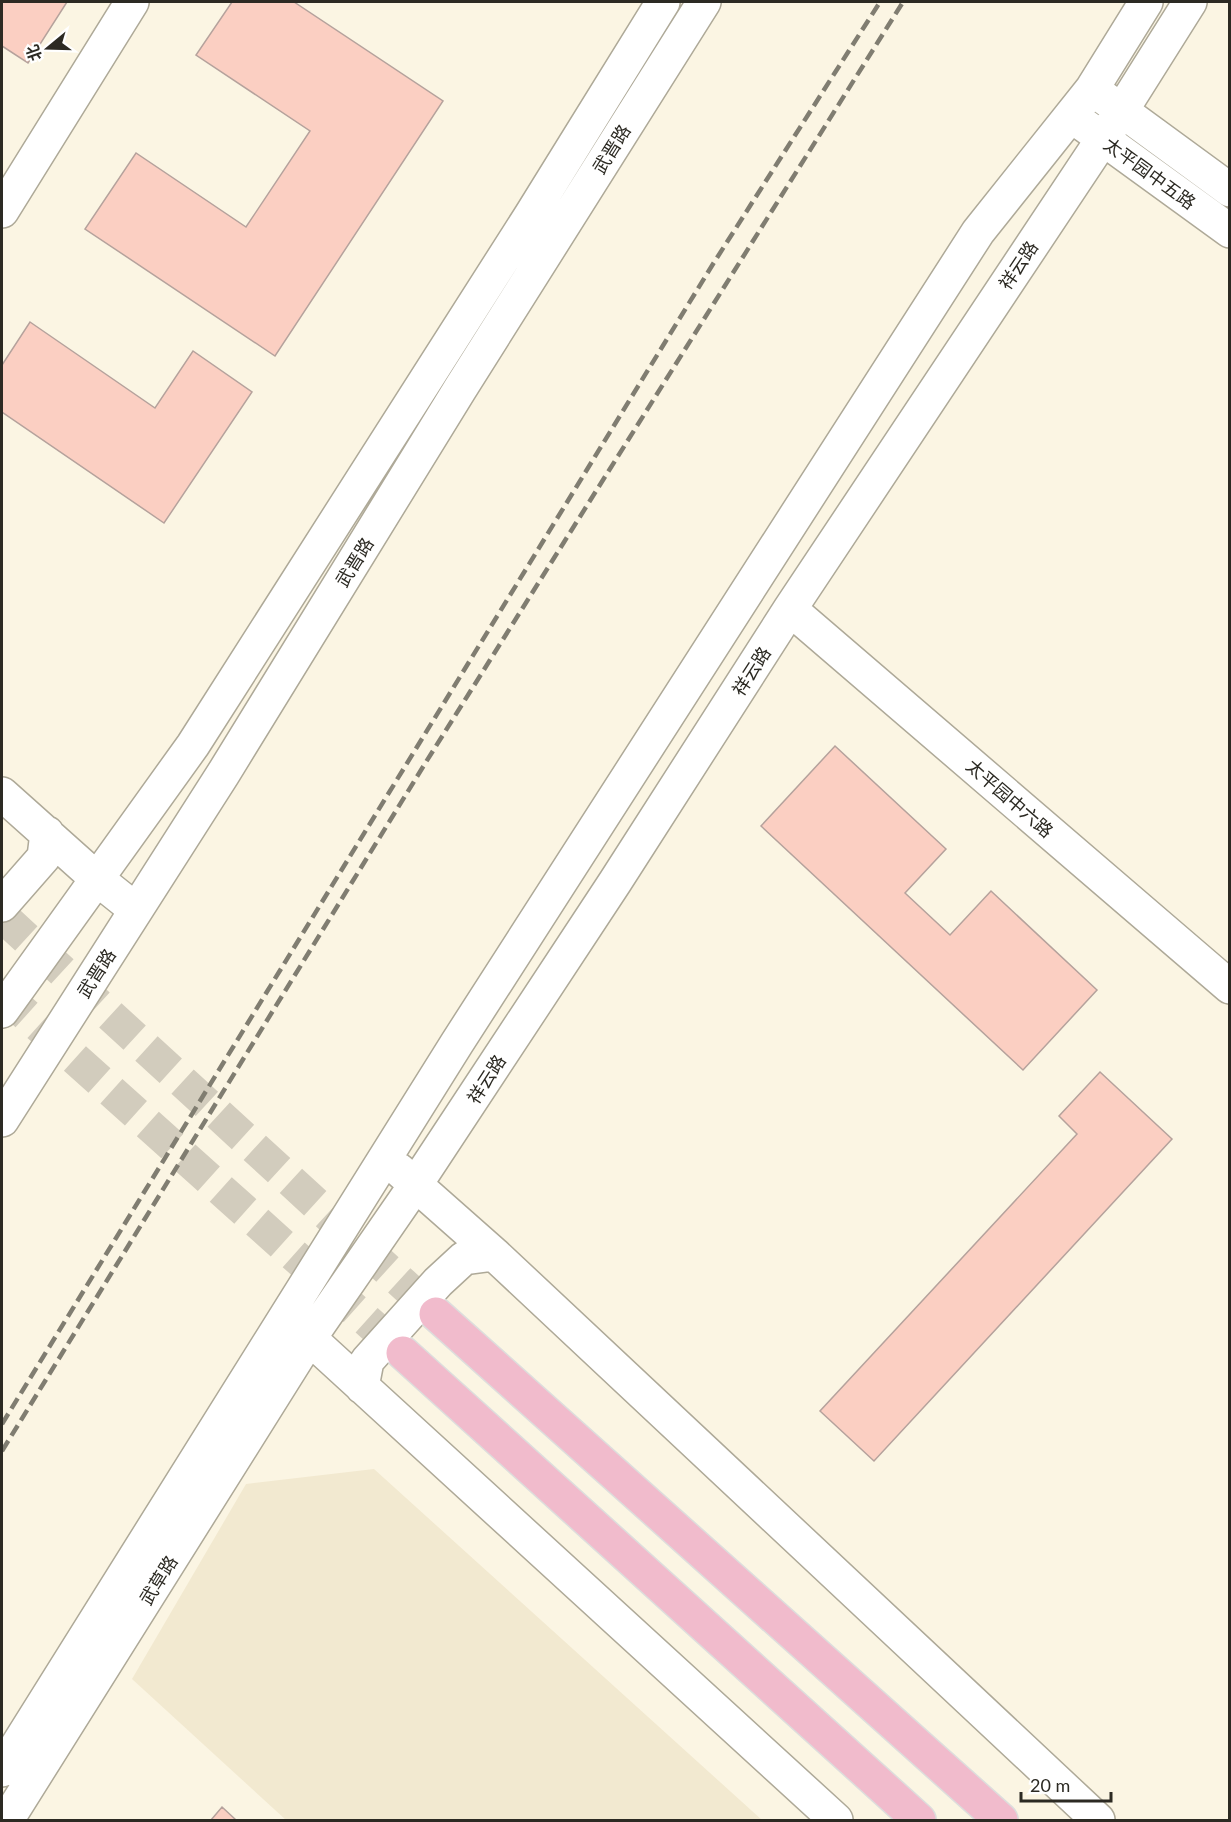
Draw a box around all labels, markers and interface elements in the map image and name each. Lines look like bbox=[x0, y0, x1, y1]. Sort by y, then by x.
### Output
north arrow bbox=[18, 18, 78, 78]
text: 北 bbox=[22, 42, 45, 64]
street label: 武晋路 bbox=[587, 120, 635, 178]
street label: 太平园中五路 bbox=[1100, 132, 1200, 214]
street label: 祥云路 bbox=[994, 236, 1042, 294]
street label: 武晋路 bbox=[330, 533, 378, 591]
street label: 祥云路 bbox=[727, 642, 775, 700]
street label: 太平园中六路 bbox=[962, 754, 1058, 842]
street label: 武晋路 bbox=[72, 944, 120, 1002]
street label: 祥云路 bbox=[462, 1050, 510, 1108]
street label: 武草路 bbox=[134, 1551, 182, 1609]
scale bar bbox=[1021, 1765, 1111, 1803]
text: 20 m bbox=[1030, 1774, 1070, 1796]

